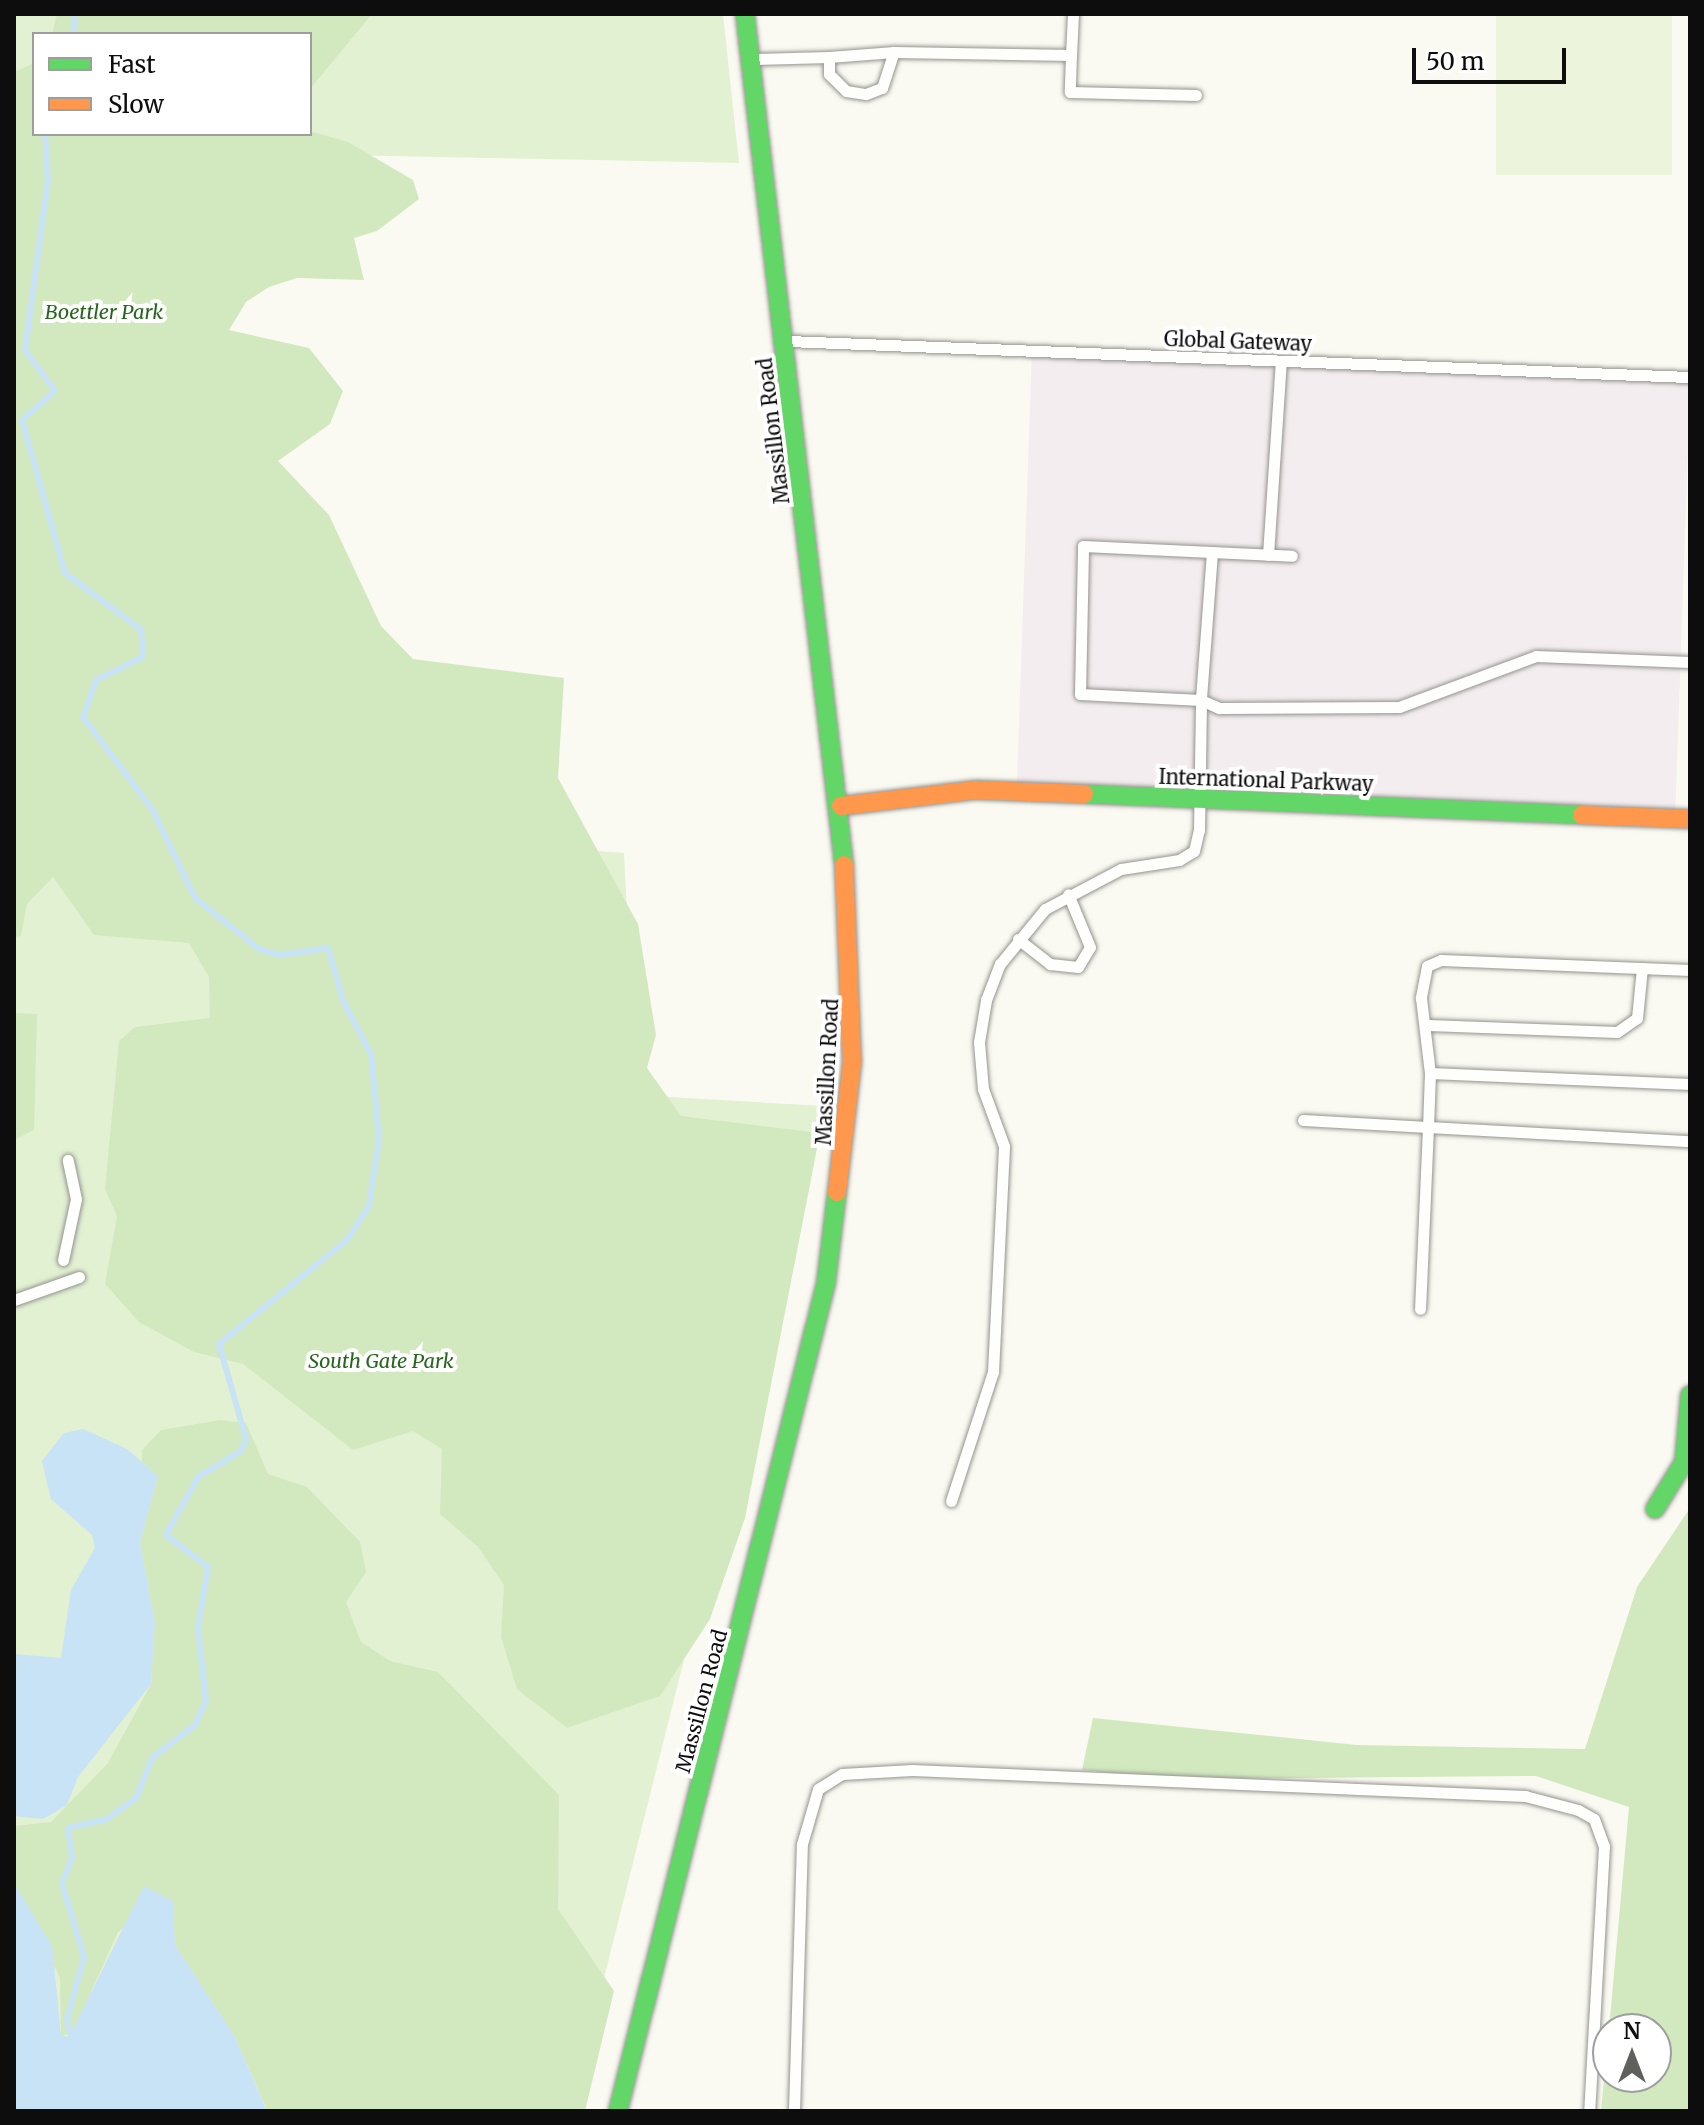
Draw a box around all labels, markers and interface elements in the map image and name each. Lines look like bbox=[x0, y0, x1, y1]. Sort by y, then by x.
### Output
legend bbox=[32, 32, 312, 136]
scale bar bbox=[1416, 32, 1570, 82]
text: 50 m bbox=[1426, 46, 1485, 77]
text: Fast bbox=[108, 49, 156, 80]
text: Slow bbox=[108, 89, 164, 120]
park label: Boettler Park bbox=[45, 299, 163, 323]
street label: Global Gateway bbox=[1164, 326, 1312, 356]
street label: Massillon Road bbox=[752, 357, 794, 505]
street label: International Parkway bbox=[1158, 764, 1374, 796]
street label: Massillon Road bbox=[811, 998, 843, 1146]
park label: South Gate Park bbox=[308, 1348, 454, 1372]
street label: Massillon Road bbox=[670, 1627, 732, 1775]
north arrow bbox=[1592, 2013, 1672, 2093]
text: N bbox=[1623, 2017, 1641, 2045]

